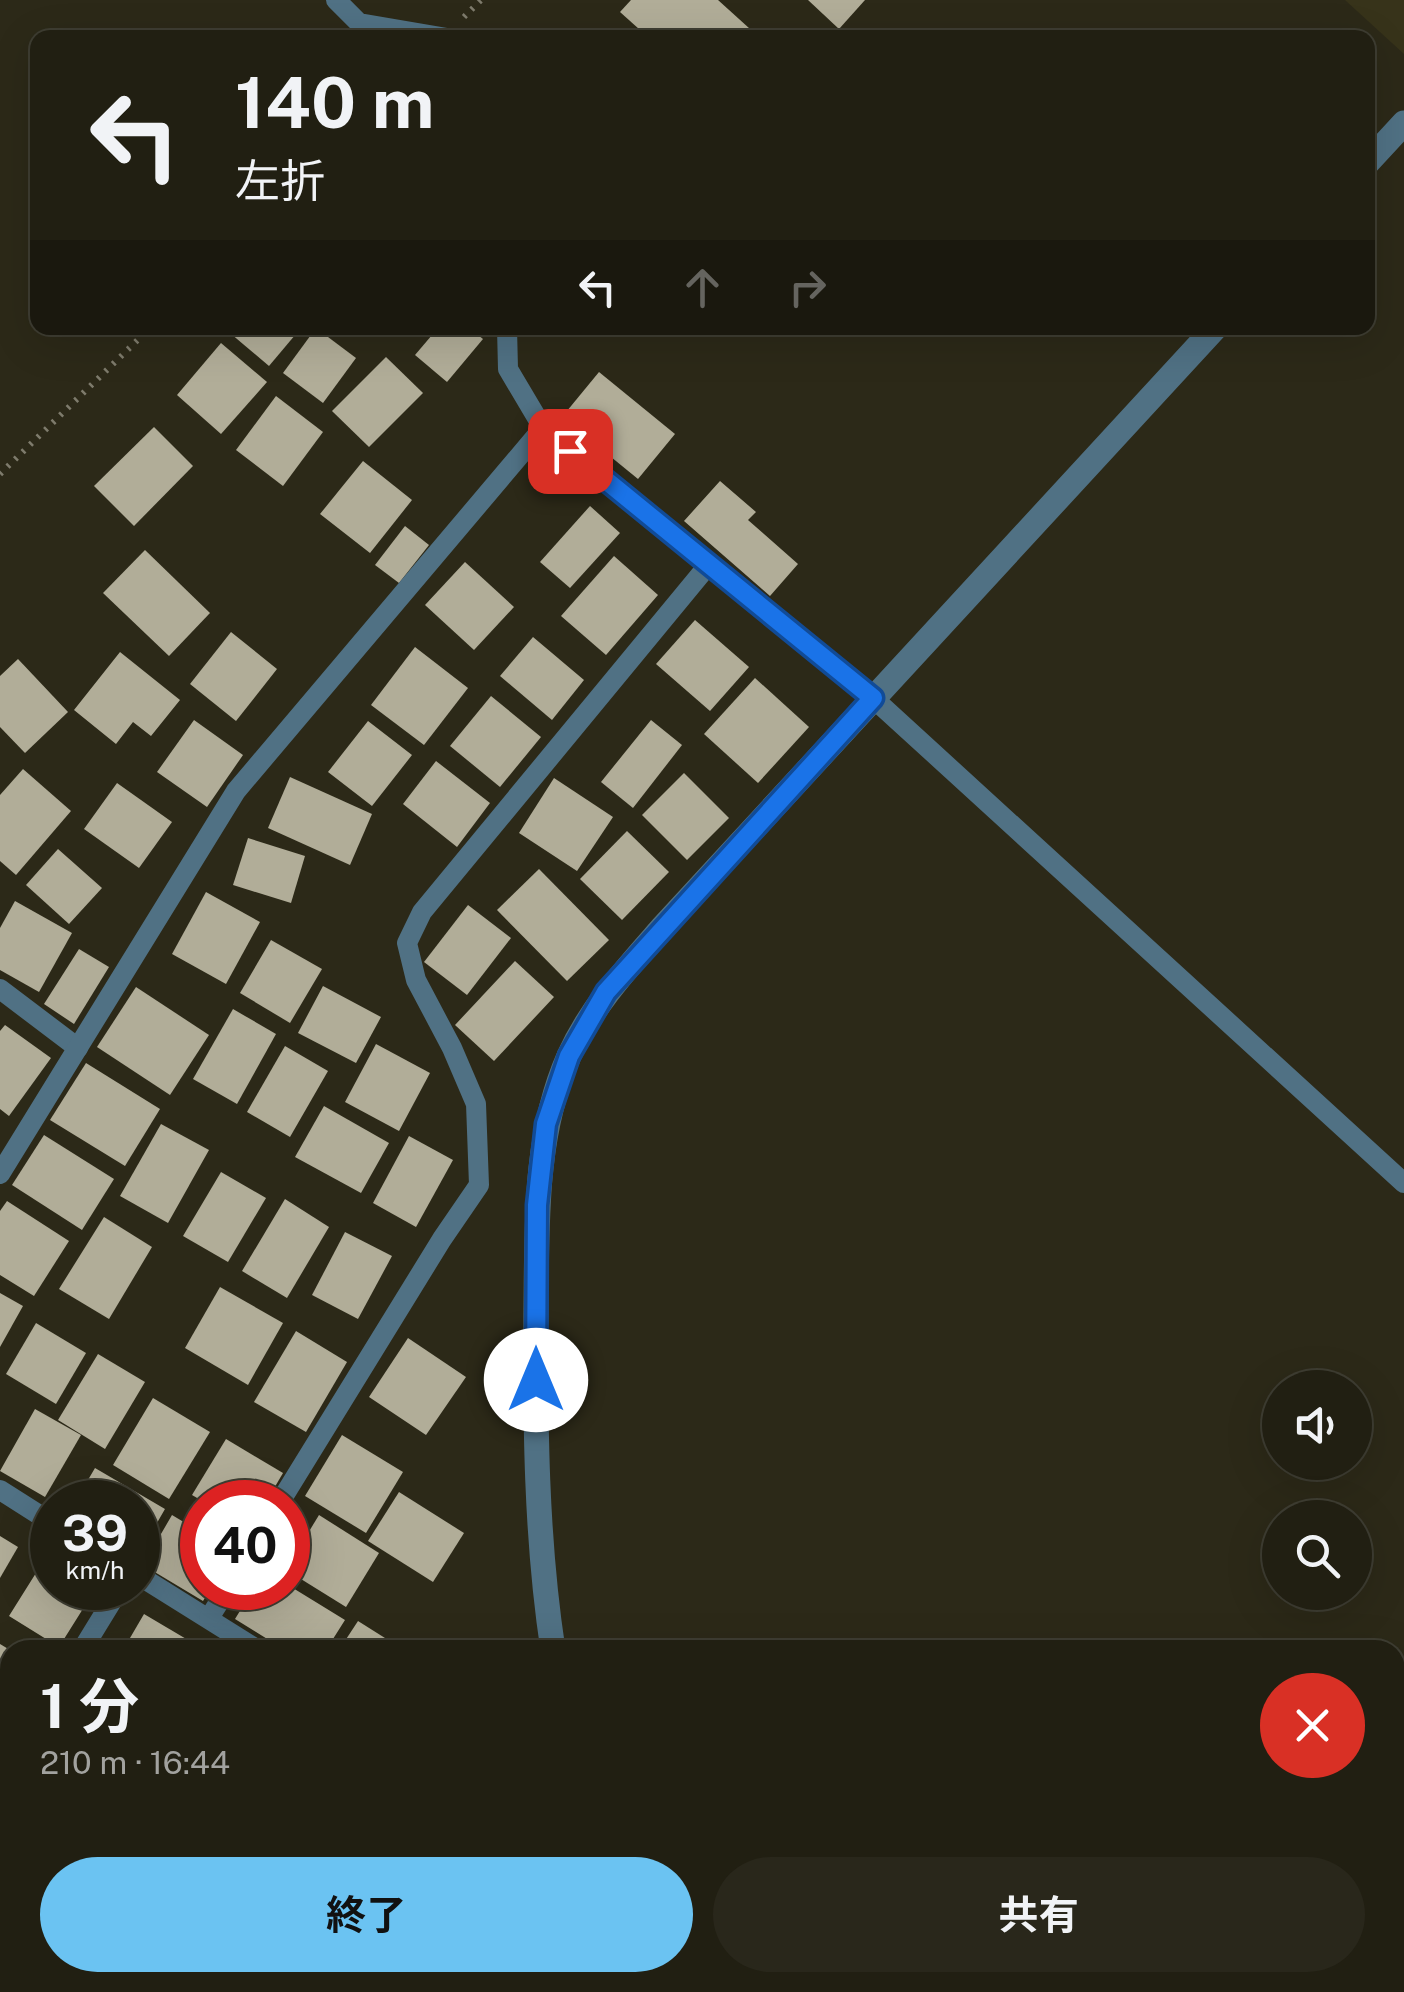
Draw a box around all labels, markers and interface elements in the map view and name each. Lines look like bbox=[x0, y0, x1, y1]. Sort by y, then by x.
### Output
text: 140 m bbox=[235, 61, 434, 144]
icon: left bbox=[70, 70, 200, 200]
text: 左折 bbox=[235, 154, 325, 207]
icon: left bbox=[570, 260, 625, 315]
icon: ahead bbox=[675, 260, 730, 315]
icon: right bbox=[780, 260, 835, 315]
pin bbox=[528, 409, 613, 494]
icon: arrive bbox=[543, 424, 598, 479]
position arrow bbox=[484, 1328, 588, 1432]
map controls bbox=[1262, 1370, 1372, 1610]
button: sound bbox=[1262, 1370, 1372, 1480]
speed limit sign: 40 bbox=[180, 1480, 310, 1610]
button: search bbox=[1262, 1500, 1372, 1610]
text: 39 bbox=[62, 1503, 128, 1562]
text: km/h bbox=[66, 1555, 124, 1585]
text: 1 分 bbox=[40, 1671, 139, 1742]
button: close bbox=[1260, 1673, 1365, 1778]
text: 210 m · 16:44 bbox=[40, 1744, 230, 1781]
button: 終了 bbox=[40, 1857, 693, 1972]
button: 共有 bbox=[713, 1857, 1365, 1972]

